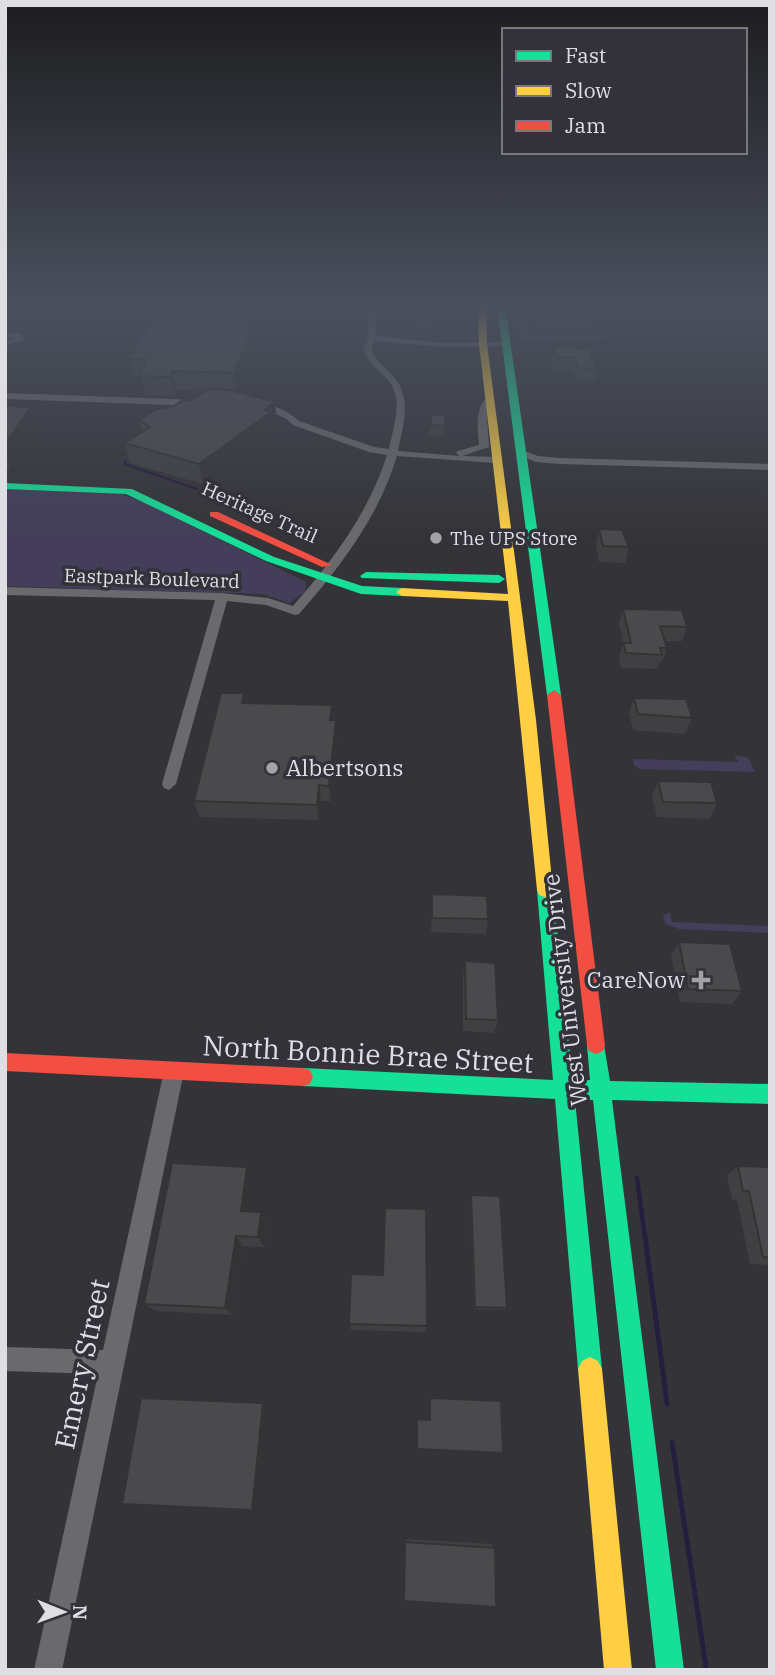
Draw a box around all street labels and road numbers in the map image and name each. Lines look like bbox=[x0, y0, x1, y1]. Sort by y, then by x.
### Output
street label: Heritage Trail bbox=[199, 476, 322, 548]
street label: Eastpark Boulevard bbox=[64, 563, 240, 593]
street label: West University Drive bbox=[535, 872, 593, 1108]
street label: North Bonnie Brae Street bbox=[202, 1026, 534, 1081]
street label: Emery Street bbox=[45, 1275, 118, 1452]

